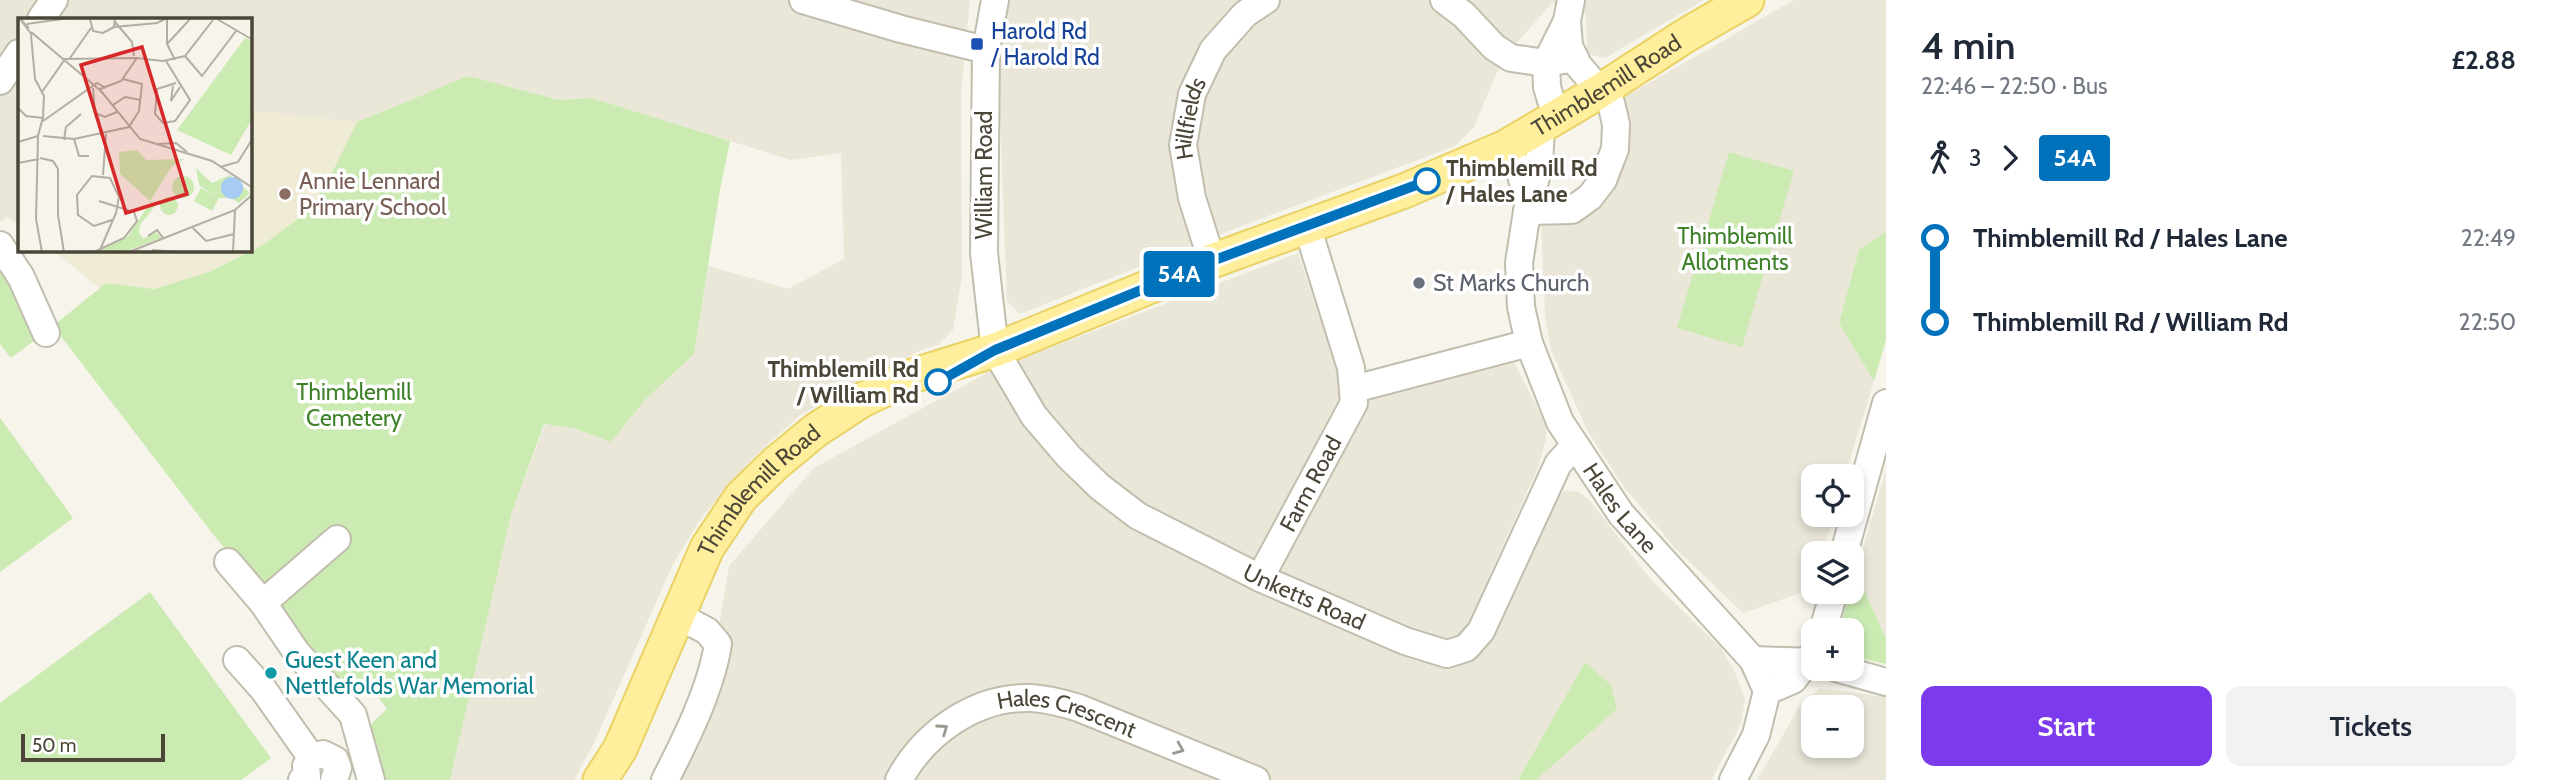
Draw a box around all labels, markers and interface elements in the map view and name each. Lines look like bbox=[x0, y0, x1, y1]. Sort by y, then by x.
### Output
place label: Harold Rd / Harold Rd bbox=[990, 17, 1100, 71]
inset map bbox=[18, 18, 252, 252]
text: 4 min bbox=[1921, 22, 2016, 69]
street label: Thimblemill Road bbox=[1527, 28, 1686, 142]
marker: Harold Rd / Harold Rd bbox=[969, 36, 985, 52]
text: £2.88 bbox=[2452, 44, 2516, 76]
street label: Hillfields bbox=[1169, 72, 1212, 162]
text: 22:46 – 22:50 · Bus bbox=[1921, 72, 2108, 100]
street label: William Road bbox=[970, 111, 998, 239]
icon: walk bbox=[1921, 139, 1959, 177]
icon: forward bbox=[1991, 139, 2029, 177]
text: 54A bbox=[2053, 143, 2096, 172]
text: 3 bbox=[1969, 144, 1981, 172]
place label: Thimblemill Rd / Hales Lane bbox=[1445, 154, 1598, 208]
place label: Annie Lennard Primary School bbox=[299, 167, 447, 221]
marker: Thimblemill Rd / Hales Lane bbox=[1414, 168, 1440, 194]
marker: Annie Lennard Primary School bbox=[277, 186, 293, 202]
park label: Thimblemill Allotments bbox=[1677, 222, 1793, 276]
text: Thimblemill Rd / Hales Lane bbox=[1973, 222, 2288, 254]
text: 22:49 bbox=[2461, 224, 2516, 252]
line badge: 54A bbox=[1139, 251, 1219, 297]
text: 54A bbox=[1158, 259, 1200, 288]
place label: St Marks Church bbox=[1433, 269, 1589, 297]
marker: St Marks Church bbox=[1411, 275, 1427, 291]
text: Thimblemill Rd / William Rd bbox=[1973, 306, 2288, 338]
text: 22:50 bbox=[2459, 308, 2516, 336]
place label: Thimblemill Rd / William Rd bbox=[767, 355, 919, 409]
marker: Thimblemill Rd / William Rd bbox=[925, 369, 951, 395]
park label: Thimblemill Cemetery bbox=[296, 378, 412, 432]
street label: Thimblemill Road bbox=[691, 418, 826, 560]
street label: Farm Road bbox=[1274, 431, 1348, 536]
street label: Hales Lane bbox=[1577, 458, 1663, 559]
map controls bbox=[1801, 464, 1864, 758]
button: locate bbox=[1801, 464, 1864, 527]
button: layers bbox=[1801, 541, 1864, 604]
street label: Unketts Road bbox=[1238, 558, 1370, 636]
button: + bbox=[1801, 618, 1864, 681]
place label: Guest Keen and Nettlefolds War Memorial bbox=[285, 646, 535, 700]
marker: Guest Keen and Nettlefolds War Memorial bbox=[263, 665, 279, 681]
street label: Hales Crescent bbox=[995, 684, 1140, 744]
button: Start bbox=[1921, 686, 2212, 766]
button: Tickets bbox=[2226, 686, 2516, 766]
button: − bbox=[1801, 695, 1864, 758]
one-way arrow bbox=[935, 725, 948, 737]
scale bar bbox=[21, 731, 164, 763]
text: 50 m bbox=[32, 734, 76, 757]
one-way arrow bbox=[1172, 740, 1184, 754]

